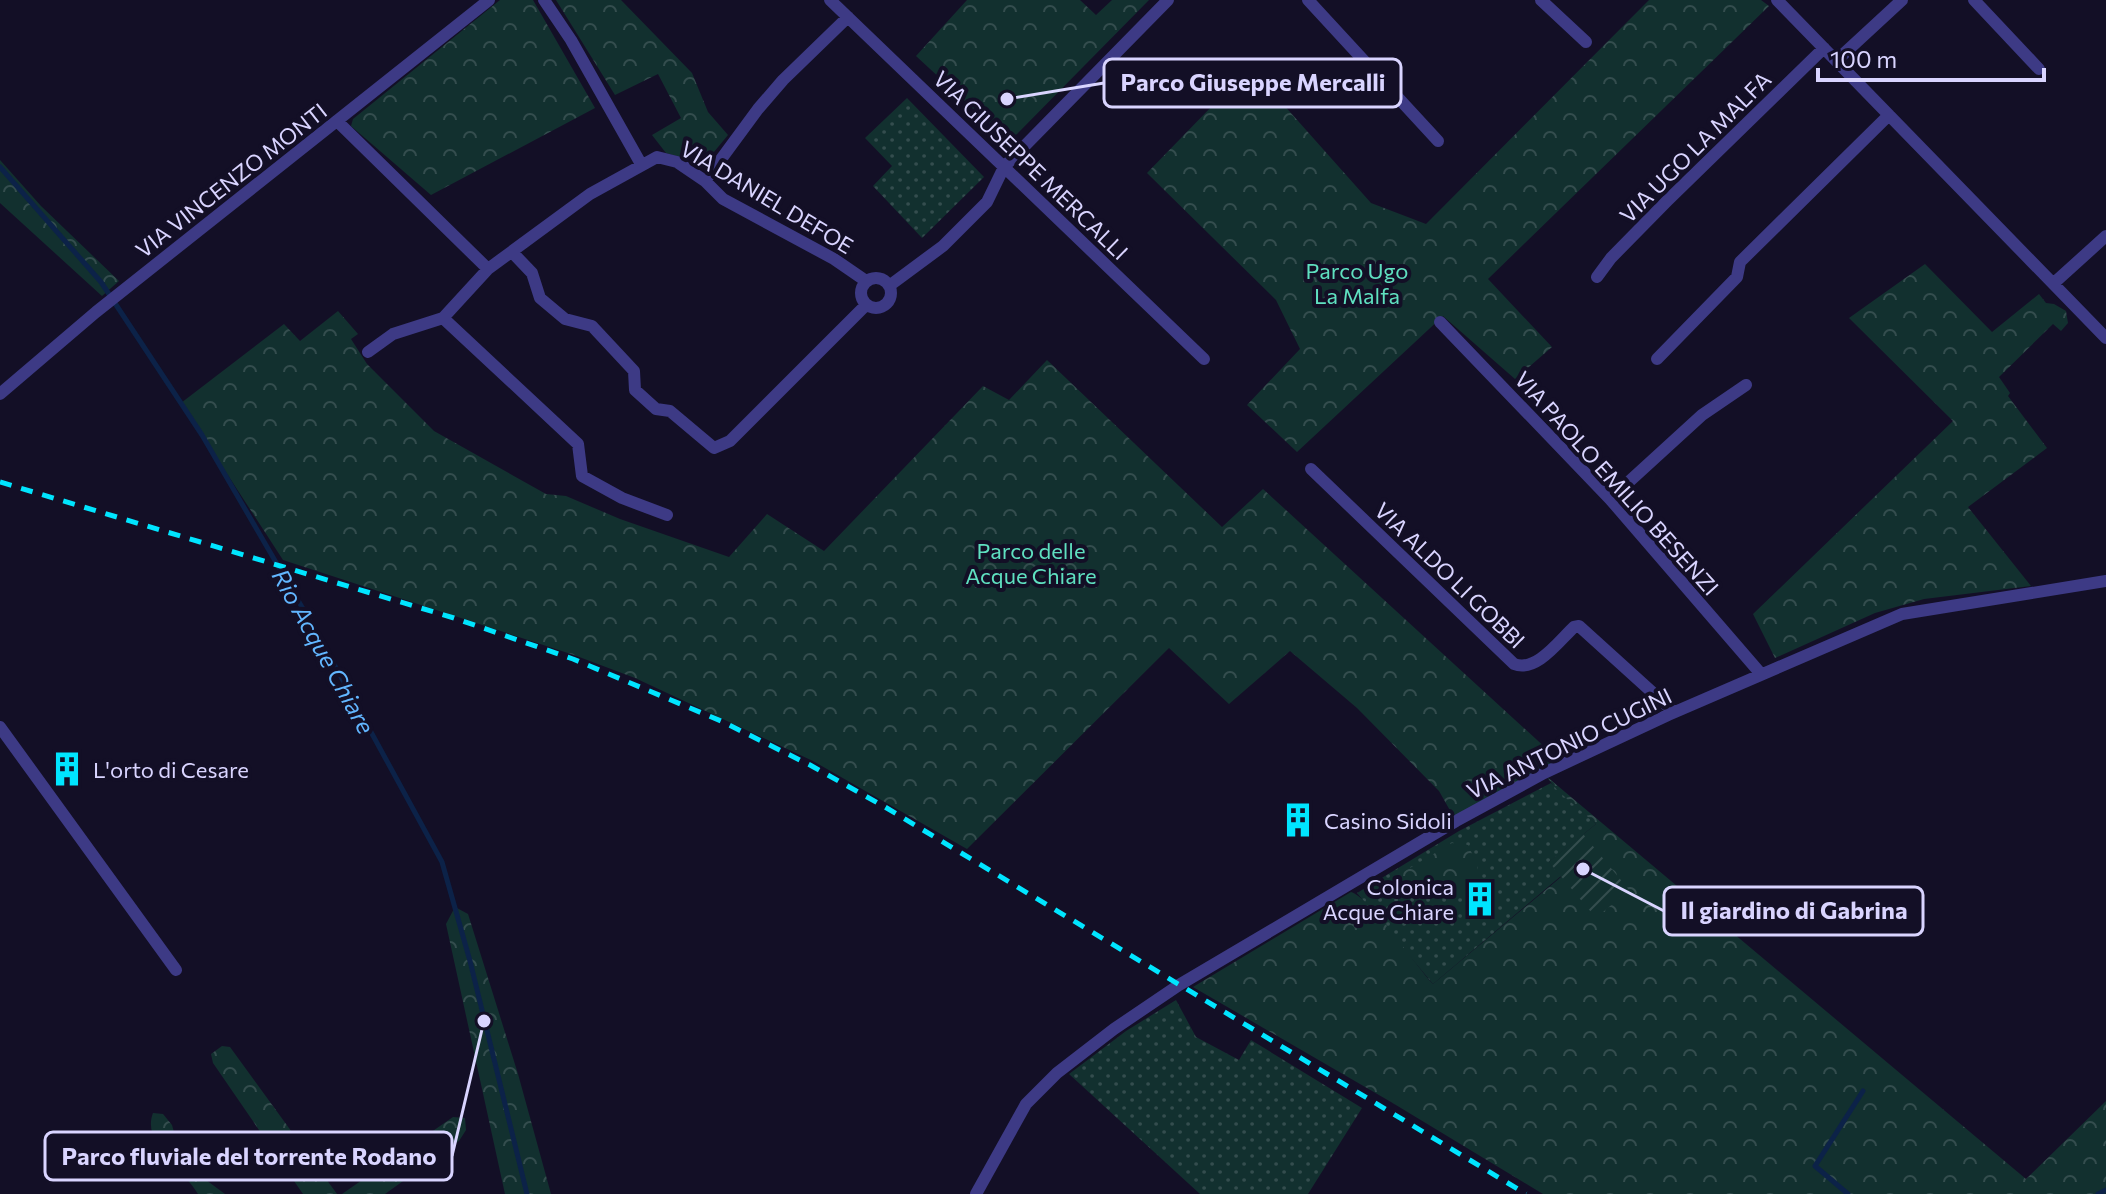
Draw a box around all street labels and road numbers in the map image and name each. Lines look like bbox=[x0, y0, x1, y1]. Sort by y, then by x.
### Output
street label: VIA GIUSEPPE MERCALLI bbox=[928, 65, 1134, 265]
street label: VIA UGO LA MALFA bbox=[1614, 66, 1776, 228]
street label: VIA VINCENZO MONTI bbox=[130, 97, 332, 263]
street label: VIA DANIEL DEFOE bbox=[676, 135, 858, 259]
street label: VIA PAOLO EMILIO BESENZI bbox=[1509, 365, 1725, 601]
street label: VIA ALDO LI GOBBI bbox=[1369, 496, 1531, 654]
street label: VIA ANTONIO CUGINI bbox=[1462, 682, 1676, 804]

